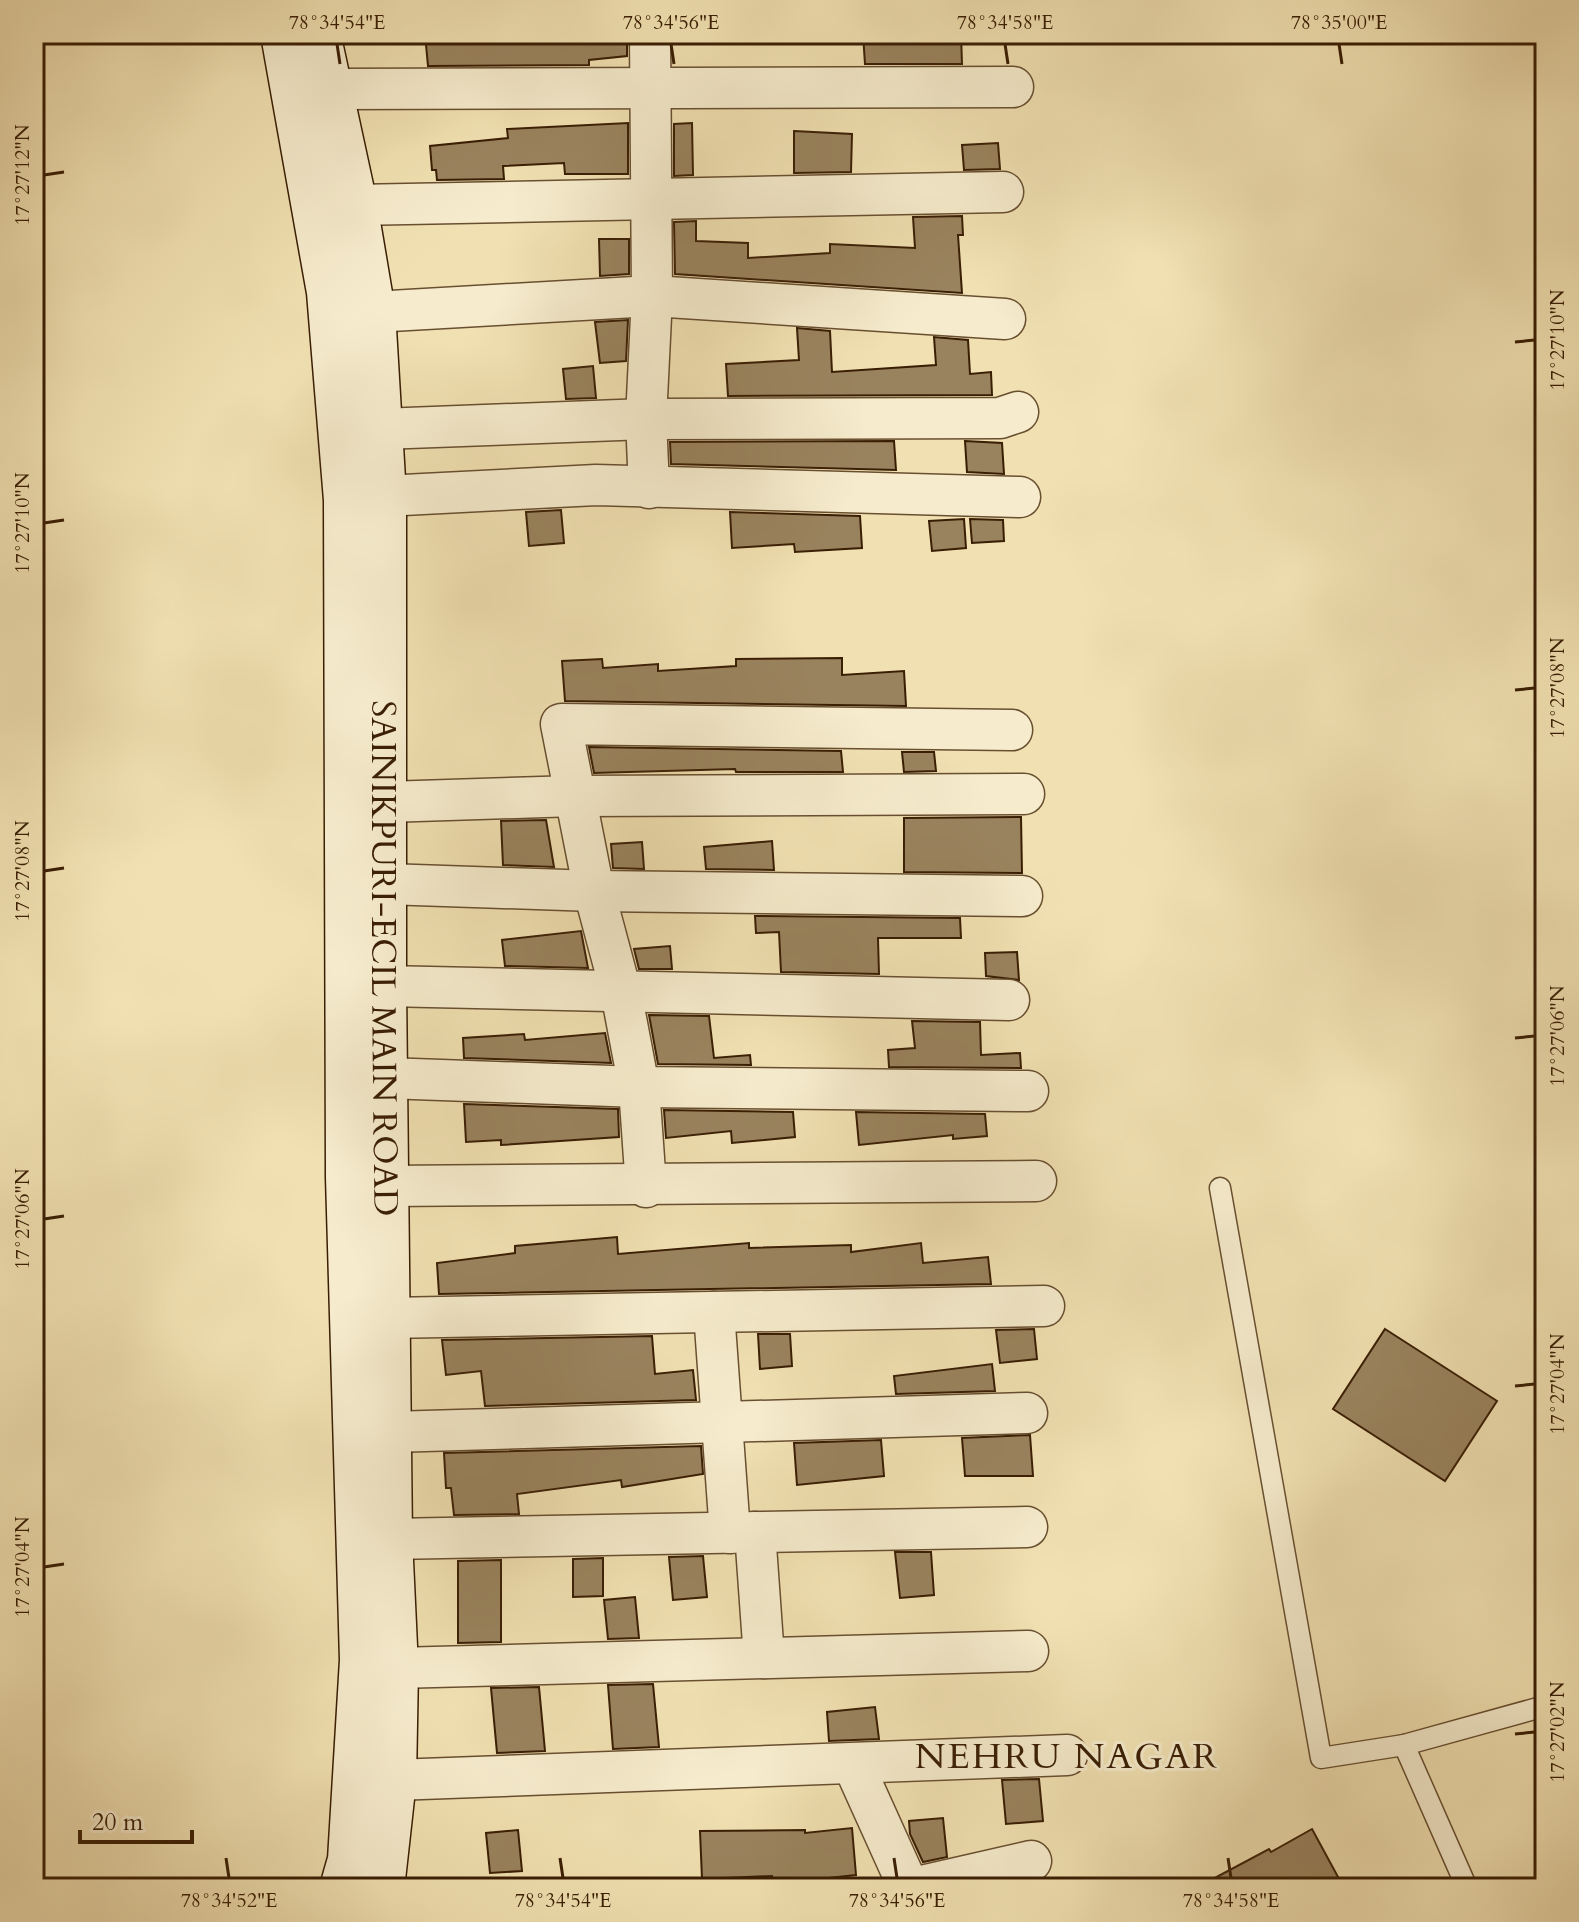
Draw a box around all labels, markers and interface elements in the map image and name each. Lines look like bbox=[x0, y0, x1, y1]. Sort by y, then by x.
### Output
text: 78°34'54"E bbox=[289, 9, 385, 36]
text: 78°34'56"E bbox=[623, 9, 719, 36]
text: 78°34'58"E bbox=[957, 9, 1053, 36]
text: 78°35'00"E bbox=[1291, 9, 1387, 36]
text: 17°27'12"N bbox=[9, 124, 36, 226]
text: 17°27'10"N bbox=[1544, 289, 1571, 391]
text: 17°27'10"N bbox=[9, 472, 36, 574]
text: 17°27'08"N bbox=[1544, 637, 1571, 739]
street label: SAINIKPURI-ECIL MAIN ROAD bbox=[360, 700, 408, 1217]
text: 17°27'08"N bbox=[9, 820, 36, 922]
text: 17°27'06"N bbox=[1544, 985, 1571, 1087]
text: 17°27'06"N bbox=[9, 1168, 36, 1270]
text: 17°27'04"N bbox=[1544, 1333, 1571, 1435]
text: 17°27'04"N bbox=[9, 1516, 36, 1618]
text: 17°27'02"N bbox=[1544, 1681, 1571, 1783]
district label: NEHRU NAGAR bbox=[915, 1732, 1219, 1781]
scale bar bbox=[80, 1794, 192, 1844]
text: 20 m bbox=[92, 1806, 144, 1839]
text: 78°34'52"E bbox=[181, 1887, 277, 1914]
text: 78°34'54"E bbox=[515, 1887, 611, 1914]
text: 78°34'56"E bbox=[849, 1887, 945, 1914]
text: 78°34'58"E bbox=[1183, 1887, 1279, 1914]

